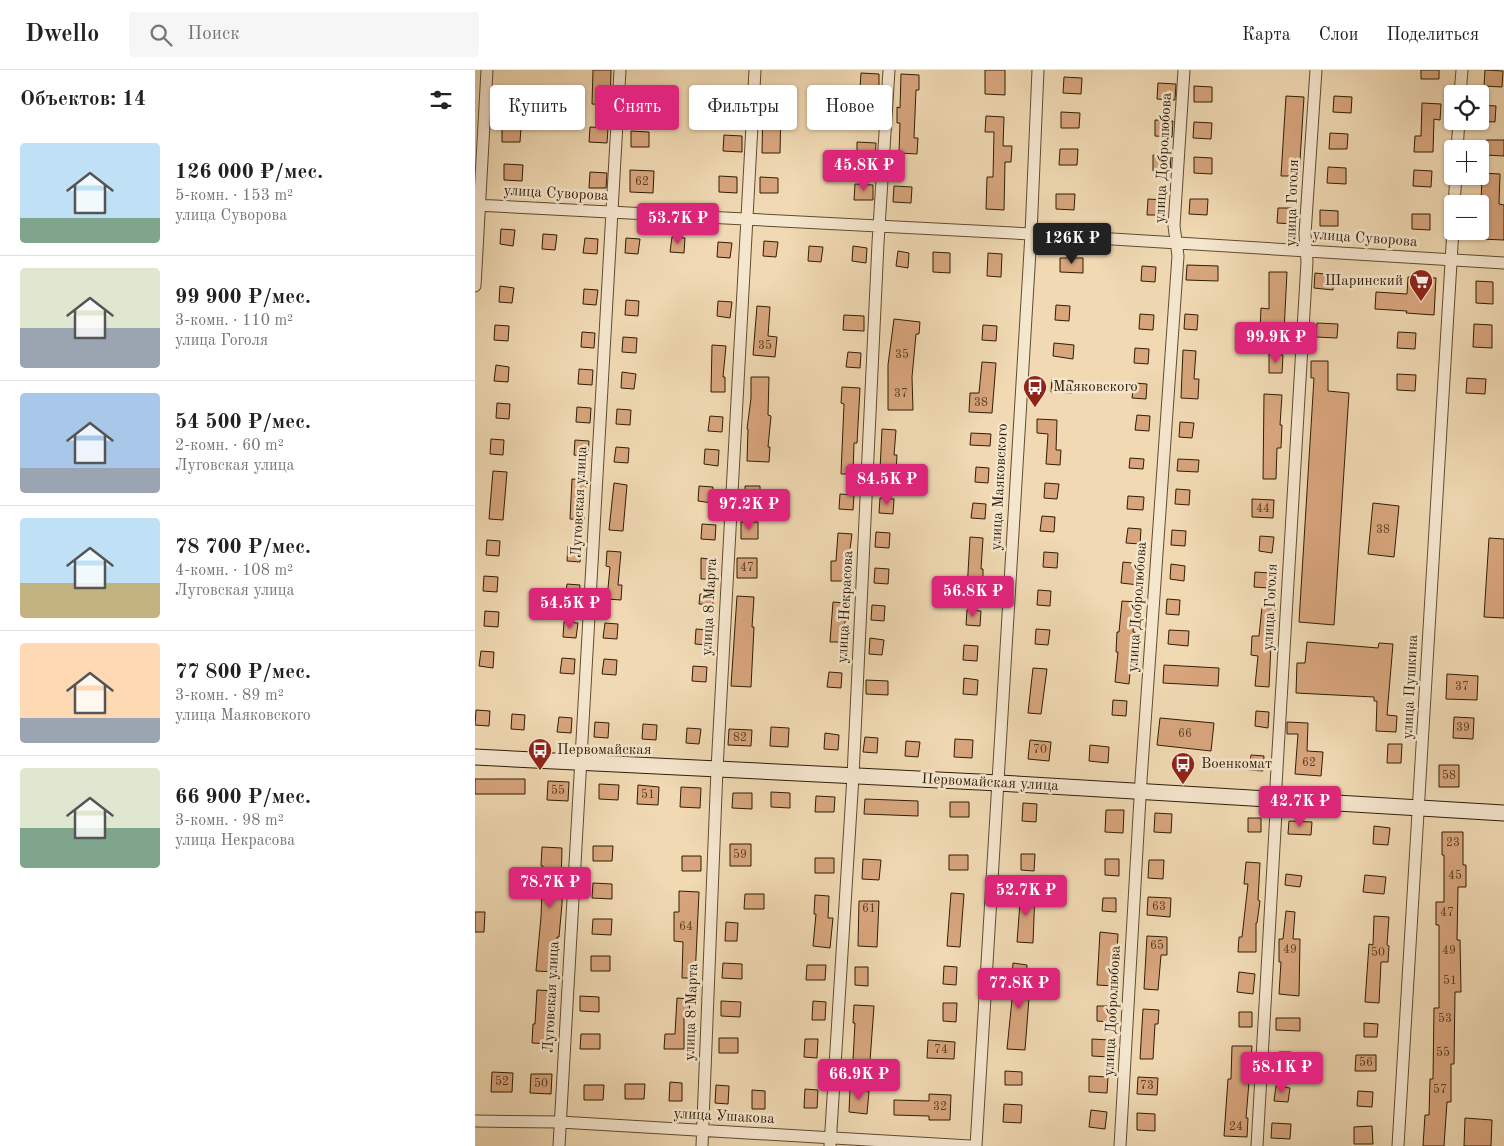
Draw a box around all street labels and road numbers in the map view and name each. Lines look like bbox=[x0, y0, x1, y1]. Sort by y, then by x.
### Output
street label: улица Добролюбова bbox=[1153, 92, 1175, 224]
street label: улица Гоголя bbox=[1284, 159, 1302, 247]
street label: улица Суворова bbox=[503, 184, 609, 204]
street label: улица Суворова bbox=[1312, 228, 1418, 250]
street label: улица Маяковского bbox=[989, 423, 1011, 551]
street label: Луговская улица bbox=[570, 445, 590, 558]
street label: улица Добролюбова bbox=[1126, 541, 1150, 673]
street label: улица Некрасова bbox=[836, 550, 856, 664]
street label: улица 8 Марта bbox=[700, 557, 720, 656]
street label: улица Гоголя bbox=[1261, 563, 1281, 651]
street label: улица Пушкина bbox=[1401, 634, 1421, 740]
street label: Первомайская улица bbox=[921, 772, 1059, 794]
street label: Луговская улица bbox=[542, 940, 562, 1053]
street label: улица Добролюбова bbox=[1102, 945, 1124, 1077]
street label: улица 8 Марта bbox=[683, 962, 701, 1061]
street label: улица Ушакова bbox=[673, 1107, 776, 1127]

